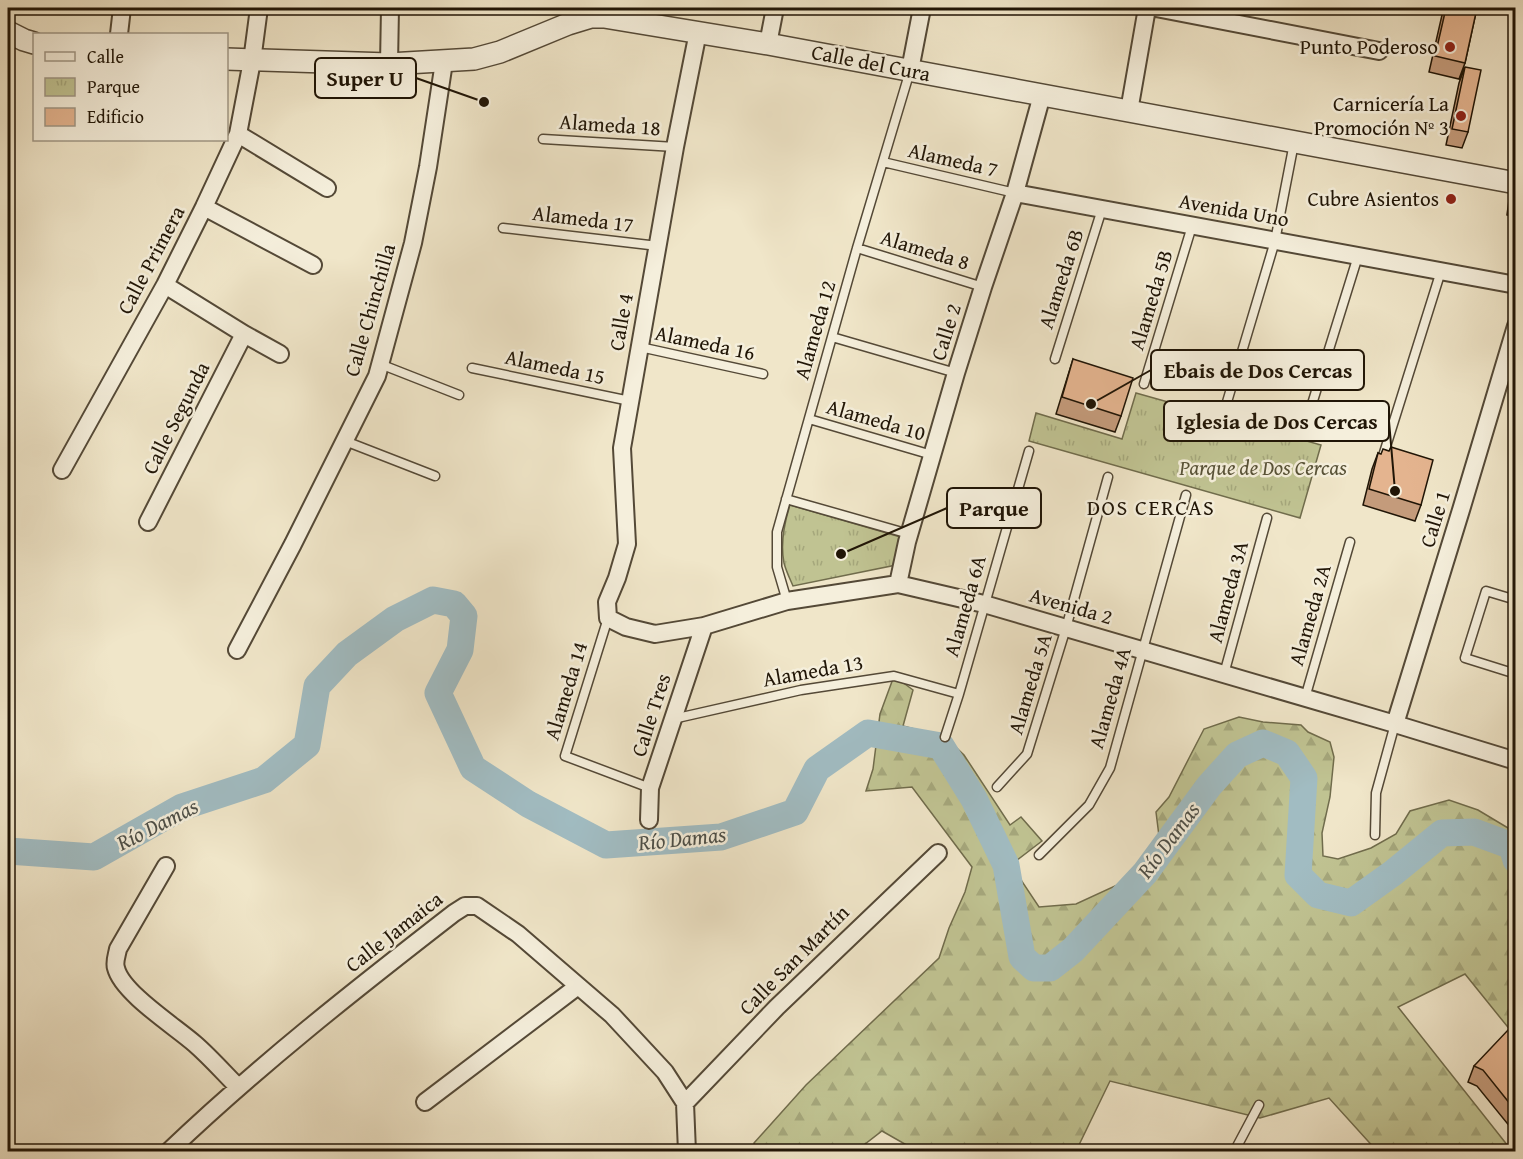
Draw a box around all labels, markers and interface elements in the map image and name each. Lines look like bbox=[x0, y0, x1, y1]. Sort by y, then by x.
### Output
place label: Punto Poderoso bbox=[1300, 31, 1438, 62]
legend bbox=[33, 33, 228, 141]
street label: Calle del Cura bbox=[809, 36, 933, 89]
marker: Punto Poderoso bbox=[1443, 40, 1457, 54]
text: Calle bbox=[87, 43, 124, 70]
callout: Super U bbox=[315, 58, 416, 98]
text: Super U bbox=[326, 62, 404, 94]
text: Parque bbox=[87, 73, 140, 100]
place label: Carnicería La Promoción Nº 3 bbox=[1314, 88, 1449, 143]
text: Edificio bbox=[87, 103, 144, 130]
street label: Alameda 18 bbox=[558, 105, 662, 144]
marker: Carnicería La Promoción Nº 3 bbox=[1454, 109, 1468, 123]
street label: Alameda 7 bbox=[905, 134, 1001, 185]
place label: Cubre Asientos bbox=[1307, 183, 1439, 214]
street label: Avenida Uno bbox=[1177, 185, 1292, 234]
marker: Cubre Asientos bbox=[1444, 192, 1458, 206]
street label: Alameda 17 bbox=[531, 197, 635, 240]
street label: Calle Primera bbox=[109, 200, 192, 320]
street label: Alameda 8 bbox=[877, 221, 973, 278]
street label: Alameda 6B bbox=[1030, 225, 1091, 333]
street label: Calle Chinchilla bbox=[336, 240, 403, 380]
street label: Alameda 5B bbox=[1121, 246, 1180, 354]
street label: Alameda 12 bbox=[786, 277, 843, 383]
street label: Calle 4 bbox=[600, 291, 641, 353]
street label: Calle 2 bbox=[922, 300, 969, 364]
street label: Alameda 16 bbox=[652, 317, 758, 368]
street label: Alameda 15 bbox=[502, 341, 608, 392]
callout: Ebais de Dos Cercas bbox=[1151, 350, 1364, 390]
text: Ebais de Dos Cercas bbox=[1164, 354, 1352, 386]
street label: Calle Segunda bbox=[134, 356, 217, 479]
street label: Alameda 10 bbox=[823, 391, 929, 448]
callout: Iglesia de Dos Cercas bbox=[1164, 401, 1389, 441]
text: Iglesia de Dos Cercas bbox=[1176, 405, 1378, 437]
park label: Parque de Dos Cercas bbox=[1178, 452, 1347, 483]
street label: Calle 1 bbox=[1411, 487, 1458, 551]
callout: Parque bbox=[947, 488, 1041, 528]
district label: DOS CERCAS bbox=[1087, 491, 1215, 523]
text: Parque bbox=[959, 492, 1029, 524]
street label: Alameda 3A bbox=[1199, 537, 1256, 646]
street label: Alameda 6A bbox=[935, 551, 994, 660]
street label: Alameda 2A bbox=[1280, 560, 1339, 669]
street label: Avenida 2 bbox=[1026, 579, 1116, 632]
street label: Alameda 5A bbox=[999, 629, 1060, 738]
street label: Alameda 14 bbox=[536, 638, 595, 744]
street label: Alameda 4A bbox=[1080, 643, 1139, 752]
street label: Alameda 13 bbox=[760, 646, 866, 695]
street label: Calle Tres bbox=[623, 669, 679, 760]
water label: Río Damas bbox=[110, 790, 204, 859]
water label: Río Damas bbox=[1128, 795, 1207, 886]
water label: Río Damas bbox=[636, 817, 728, 859]
street label: Calle Jamaica bbox=[338, 884, 449, 980]
street label: Calle San Martín bbox=[731, 897, 856, 1022]

